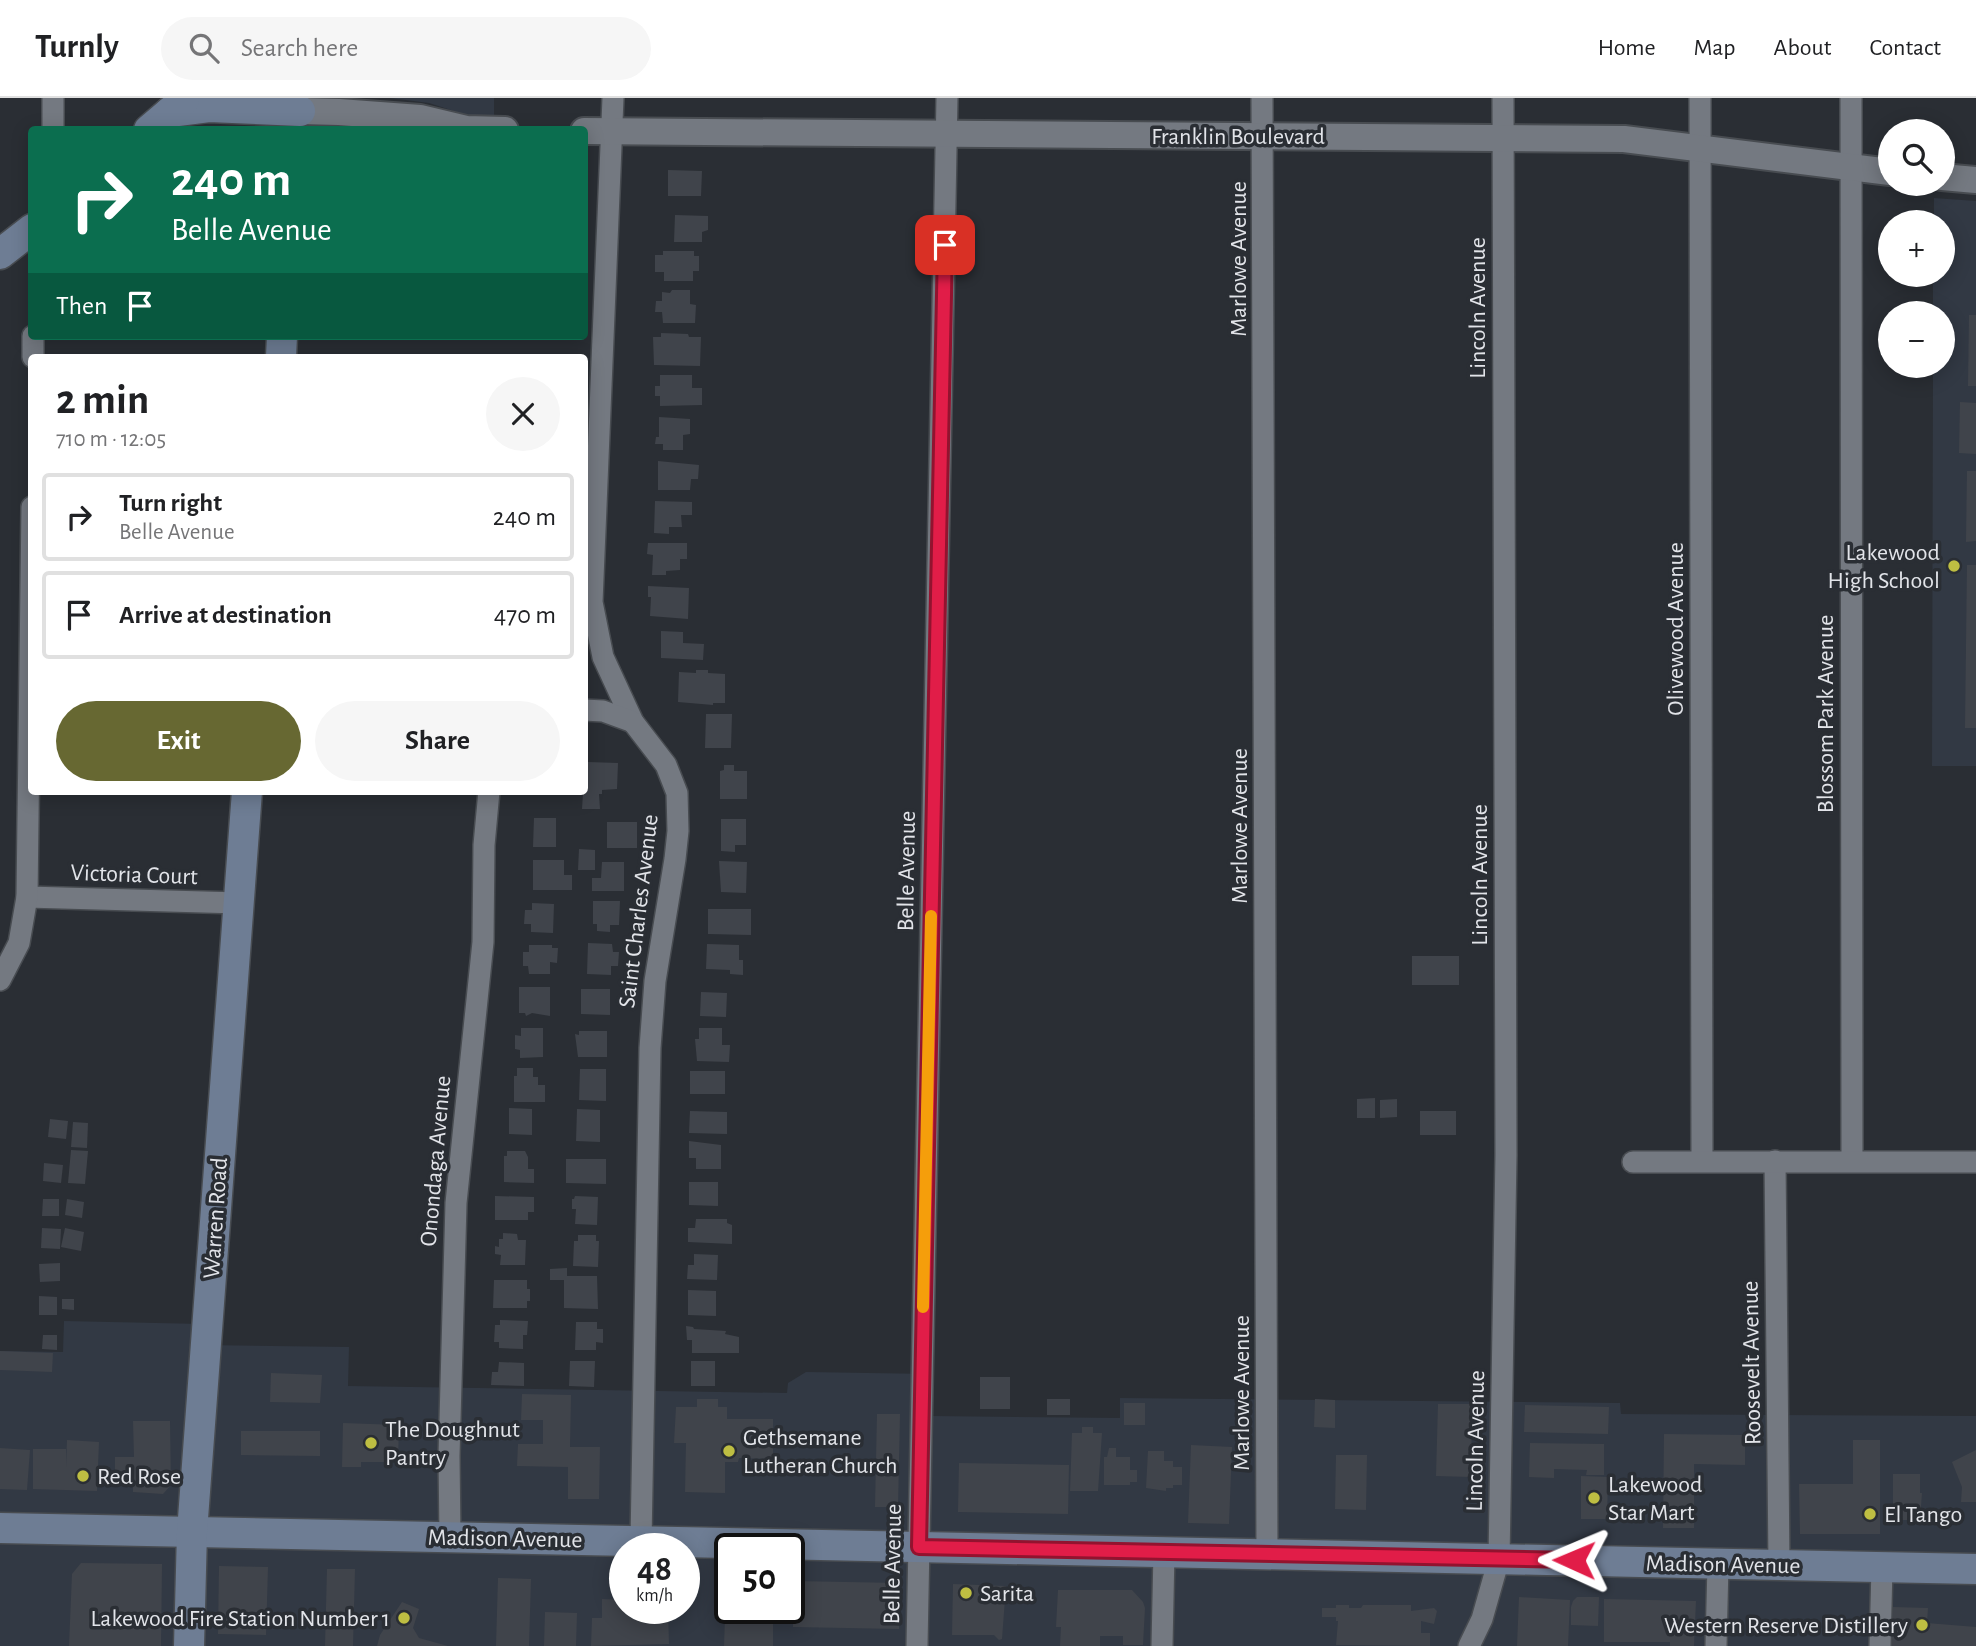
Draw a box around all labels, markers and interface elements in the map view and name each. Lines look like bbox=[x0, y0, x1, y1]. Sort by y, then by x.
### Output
search box bbox=[161, 17, 651, 80]
icon: search bbox=[185, 29, 223, 67]
text: Turnly bbox=[35, 31, 119, 64]
text: Search here bbox=[241, 35, 358, 61]
text: Home bbox=[1598, 36, 1656, 60]
text: Map bbox=[1694, 36, 1736, 60]
text: About bbox=[1774, 36, 1831, 60]
text: Contact bbox=[1869, 36, 1941, 60]
map controls bbox=[1878, 119, 1955, 378]
button: search bbox=[1878, 119, 1955, 196]
street label: Franklin Boulevard bbox=[1151, 125, 1325, 149]
icon: right bbox=[56, 154, 147, 245]
text: 240 m bbox=[171, 156, 291, 205]
street label: Marlowe Avenue bbox=[1227, 181, 1251, 337]
button: + bbox=[1878, 210, 1955, 287]
text: Belle Avenue bbox=[171, 214, 332, 246]
pin bbox=[915, 215, 975, 275]
icon: arrive bbox=[926, 226, 964, 264]
street label: Lincoln Avenue bbox=[1466, 237, 1490, 379]
icon: arrive bbox=[121, 287, 159, 325]
text: Then bbox=[56, 293, 107, 319]
button: − bbox=[1878, 301, 1955, 378]
button: close bbox=[486, 377, 560, 451]
text: 2 min bbox=[56, 379, 149, 421]
text: 710 m · 12:05 bbox=[56, 428, 166, 451]
text: Turn right bbox=[119, 490, 222, 516]
icon: right bbox=[60, 498, 98, 536]
text: 240 m bbox=[493, 504, 556, 530]
text: Belle Avenue bbox=[119, 521, 235, 544]
place label: Lakewood High School bbox=[1828, 541, 1940, 593]
street label: Olivewood Avenue bbox=[1664, 542, 1688, 716]
marker: Lakewood High School bbox=[1946, 558, 1962, 574]
icon: arrive bbox=[60, 596, 98, 634]
text: Arrive at destination bbox=[119, 602, 332, 628]
text: 470 m bbox=[494, 602, 556, 628]
street label: Blossom Park Avenue bbox=[1814, 615, 1838, 813]
button: Exit bbox=[56, 701, 301, 781]
button: Share bbox=[315, 701, 560, 781]
street label: Marlowe Avenue bbox=[1228, 748, 1252, 904]
street label: Lincoln Avenue bbox=[1468, 804, 1492, 946]
street label: Belle Avenue bbox=[894, 811, 920, 931]
street label: Saint Charles Avenue bbox=[615, 813, 663, 1009]
street label: Victoria Court bbox=[70, 861, 198, 889]
street label: Onondaga Avenue bbox=[417, 1075, 455, 1248]
street label: Warren Road bbox=[200, 1157, 232, 1280]
street label: Roosevelt Avenue bbox=[1739, 1281, 1765, 1445]
street label: Marlowe Avenue bbox=[1230, 1315, 1254, 1471]
street label: Lincoln Avenue bbox=[1463, 1370, 1489, 1512]
place label: The Doughnut Pantry bbox=[385, 1418, 520, 1470]
place label: Gethsemane Lutheran Church bbox=[743, 1426, 898, 1478]
marker: The Doughnut Pantry bbox=[363, 1435, 379, 1451]
marker: Gethsemane Lutheran Church bbox=[721, 1443, 737, 1459]
place label: Red Rose bbox=[97, 1465, 181, 1489]
marker: Red Rose bbox=[75, 1468, 91, 1484]
place label: Lakewood Star Mart bbox=[1608, 1473, 1703, 1525]
marker: Lakewood Star Mart bbox=[1586, 1490, 1602, 1506]
place label: El Tango bbox=[1884, 1503, 1962, 1527]
street label: Belle Avenue bbox=[880, 1504, 906, 1624]
marker: El Tango bbox=[1862, 1506, 1878, 1522]
position arrow bbox=[1537, 1523, 1611, 1597]
street label: Madison Avenue bbox=[427, 1526, 583, 1552]
speed limit sign: 50 bbox=[714, 1533, 805, 1624]
text: 48 bbox=[637, 1552, 672, 1587]
street label: Madison Avenue bbox=[1645, 1552, 1801, 1578]
place label: Sarita bbox=[980, 1582, 1034, 1606]
marker: Sarita bbox=[958, 1585, 974, 1601]
text: km/h bbox=[636, 1587, 673, 1605]
place label: Lakewood Fire Station Number 1 bbox=[90, 1607, 390, 1631]
marker: Lakewood Fire Station Number 1 bbox=[396, 1610, 412, 1626]
place label: Western Reserve Distillery bbox=[1664, 1614, 1908, 1638]
marker: Western Reserve Distillery bbox=[1914, 1617, 1930, 1633]

